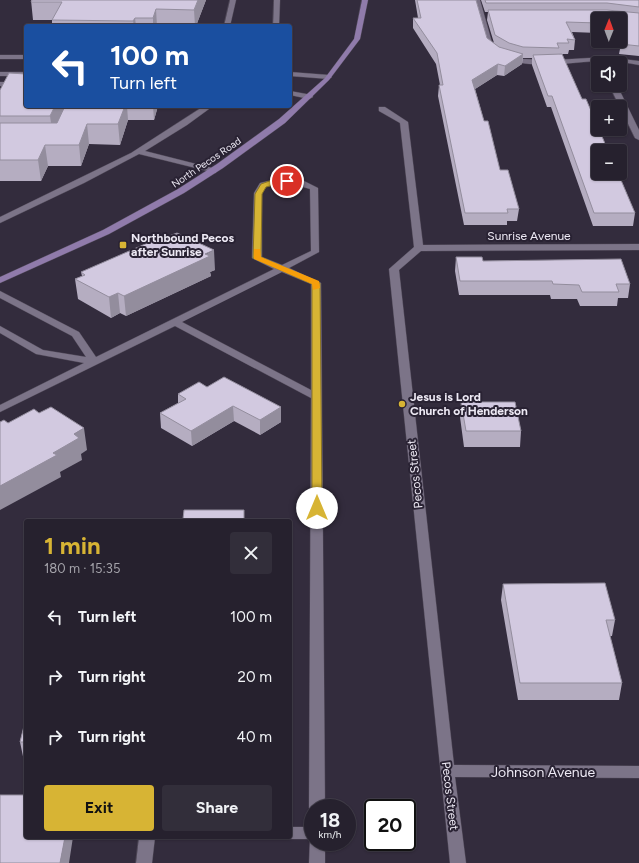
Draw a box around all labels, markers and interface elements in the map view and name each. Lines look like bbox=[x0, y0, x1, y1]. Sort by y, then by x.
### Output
north arrow bbox=[591, 12, 627, 48]
map controls bbox=[591, 12, 627, 180]
text: 100 m bbox=[110, 38, 189, 72]
icon: left bbox=[44, 40, 96, 92]
button: sound bbox=[591, 56, 627, 92]
text: Turn left bbox=[110, 72, 177, 94]
button: + bbox=[591, 100, 627, 136]
street label: North Pecos Road bbox=[169, 134, 244, 191]
button: − bbox=[591, 144, 627, 180]
pin bbox=[270, 164, 304, 198]
icon: arrive bbox=[276, 170, 298, 192]
street label: Sunrise Avenue bbox=[487, 229, 571, 243]
place label: Northbound Pecos after Sunrise bbox=[131, 231, 235, 259]
marker: Northbound Pecos after Sunrise bbox=[118, 240, 128, 250]
place label: Jesus is Lord Church of Henderson bbox=[410, 390, 528, 418]
marker: Jesus is Lord Church of Henderson bbox=[397, 399, 407, 409]
street label: Pecos Street bbox=[404, 439, 426, 509]
position arrow bbox=[296, 487, 338, 529]
text: 1 min bbox=[44, 531, 101, 560]
button: close bbox=[230, 532, 272, 574]
text: 180 m · 15:35 bbox=[44, 561, 120, 576]
icon: left bbox=[44, 606, 66, 628]
text: Turn left bbox=[78, 608, 136, 626]
text: 100 m bbox=[230, 608, 272, 626]
icon: right bbox=[44, 666, 66, 688]
text: Turn right bbox=[78, 668, 146, 686]
text: 20 m bbox=[238, 668, 272, 686]
icon: right bbox=[44, 726, 66, 748]
text: Turn right bbox=[78, 728, 146, 746]
text: 40 m bbox=[237, 728, 272, 746]
street label: Pecos Street bbox=[439, 761, 461, 832]
street label: Johnson Avenue bbox=[491, 764, 595, 781]
button: Exit bbox=[44, 785, 154, 831]
button: Share bbox=[162, 785, 272, 831]
speed limit sign: 20 bbox=[364, 799, 416, 851]
text: 18 bbox=[320, 808, 340, 832]
text: km/h bbox=[319, 828, 341, 841]

